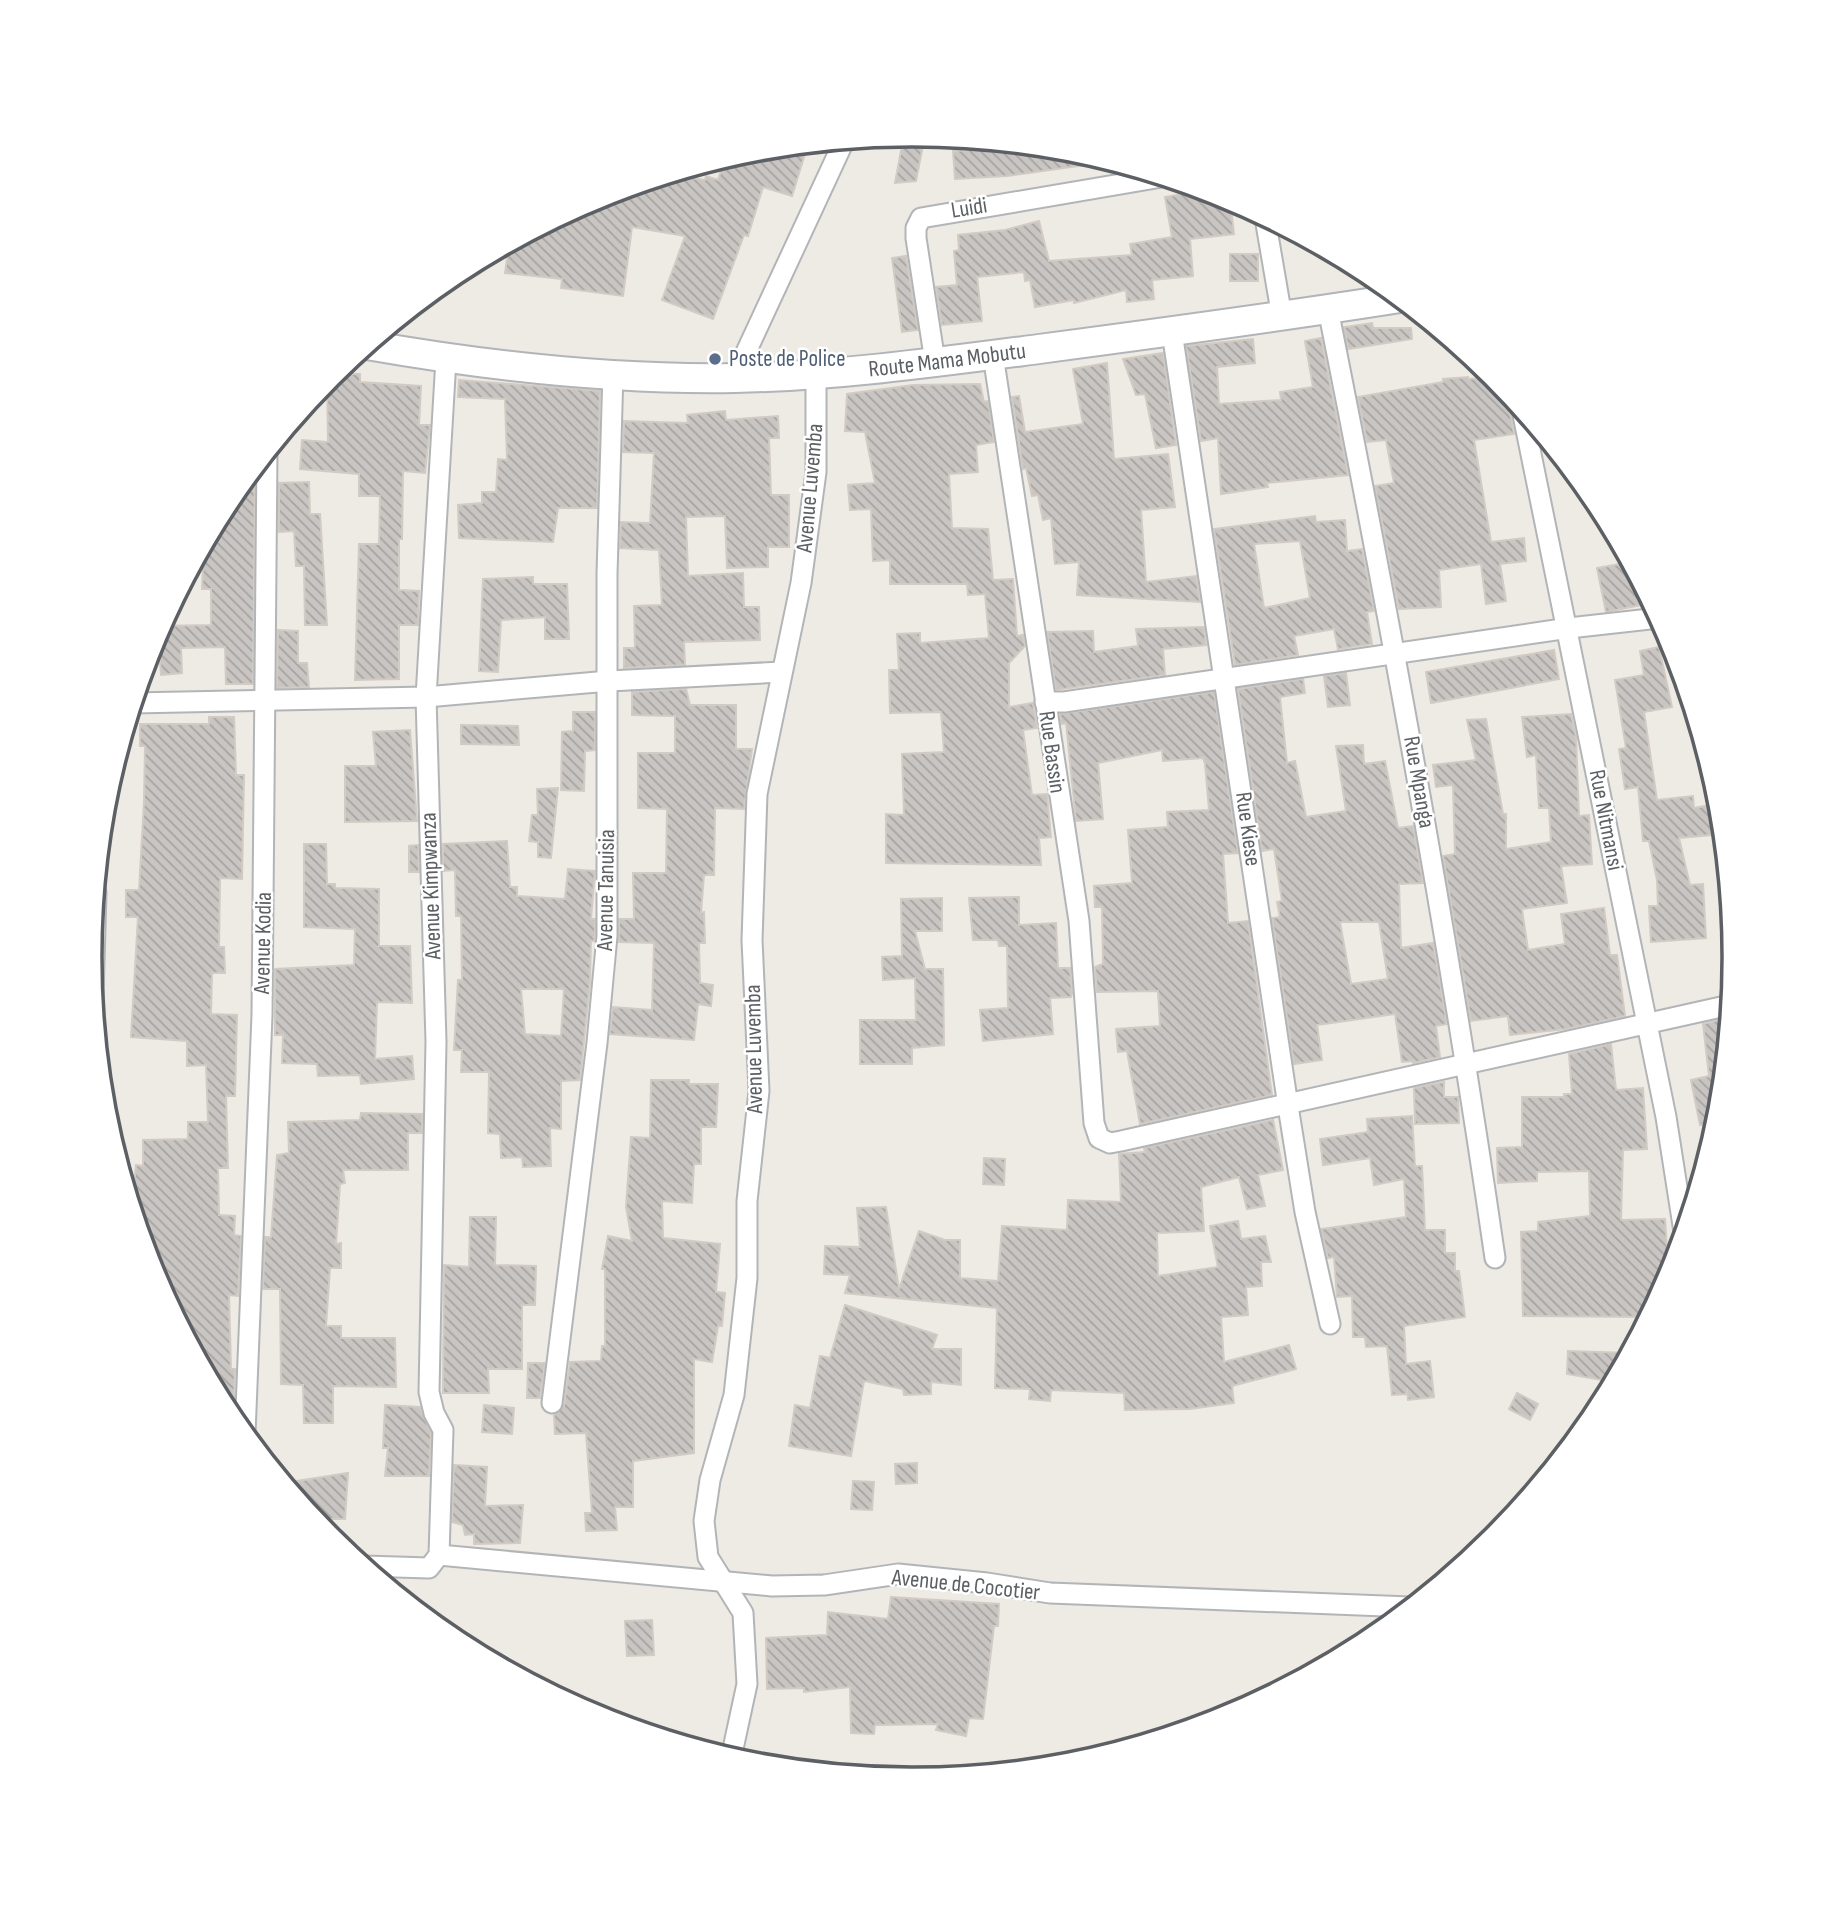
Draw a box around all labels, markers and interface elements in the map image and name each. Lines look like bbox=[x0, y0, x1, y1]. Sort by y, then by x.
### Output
street label: Luidi bbox=[949, 191, 989, 225]
street label: Route Mama Mobutu bbox=[867, 337, 1028, 384]
place label: Poste de Police bbox=[729, 345, 845, 373]
marker: Poste de Police bbox=[707, 351, 723, 367]
street label: Avenue Luvemba bbox=[790, 422, 830, 555]
street label: Rue Bassin bbox=[1032, 709, 1072, 795]
street label: Rue Mpanga bbox=[1397, 734, 1441, 830]
street label: Rue Nitmansi bbox=[1583, 767, 1629, 873]
street label: Rue Kiese bbox=[1229, 790, 1267, 868]
street label: Avenue Kimpwanza bbox=[414, 812, 448, 961]
street label: Avenue Tanuisia bbox=[591, 829, 621, 952]
street label: Avenue Kodia bbox=[248, 892, 278, 995]
street label: Avenue Luvemba bbox=[739, 984, 769, 1115]
street label: Avenue de Cocotier bbox=[890, 1563, 1042, 1607]

